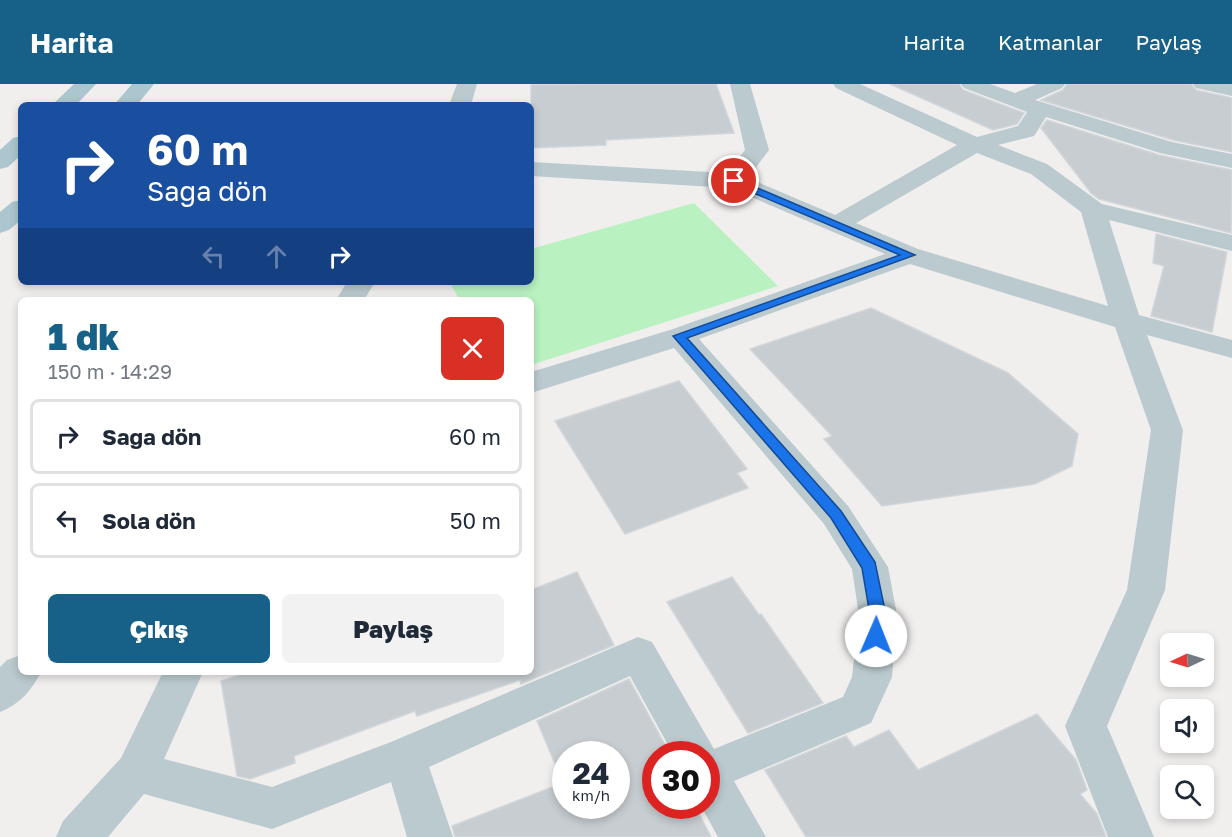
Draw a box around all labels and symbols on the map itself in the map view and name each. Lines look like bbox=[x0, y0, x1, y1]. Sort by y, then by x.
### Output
pin bbox=[708, 155, 759, 206]
position arrow bbox=[844, 604, 908, 668]
north arrow bbox=[1160, 633, 1214, 687]
speed limit sign: 30 bbox=[642, 741, 720, 819]

